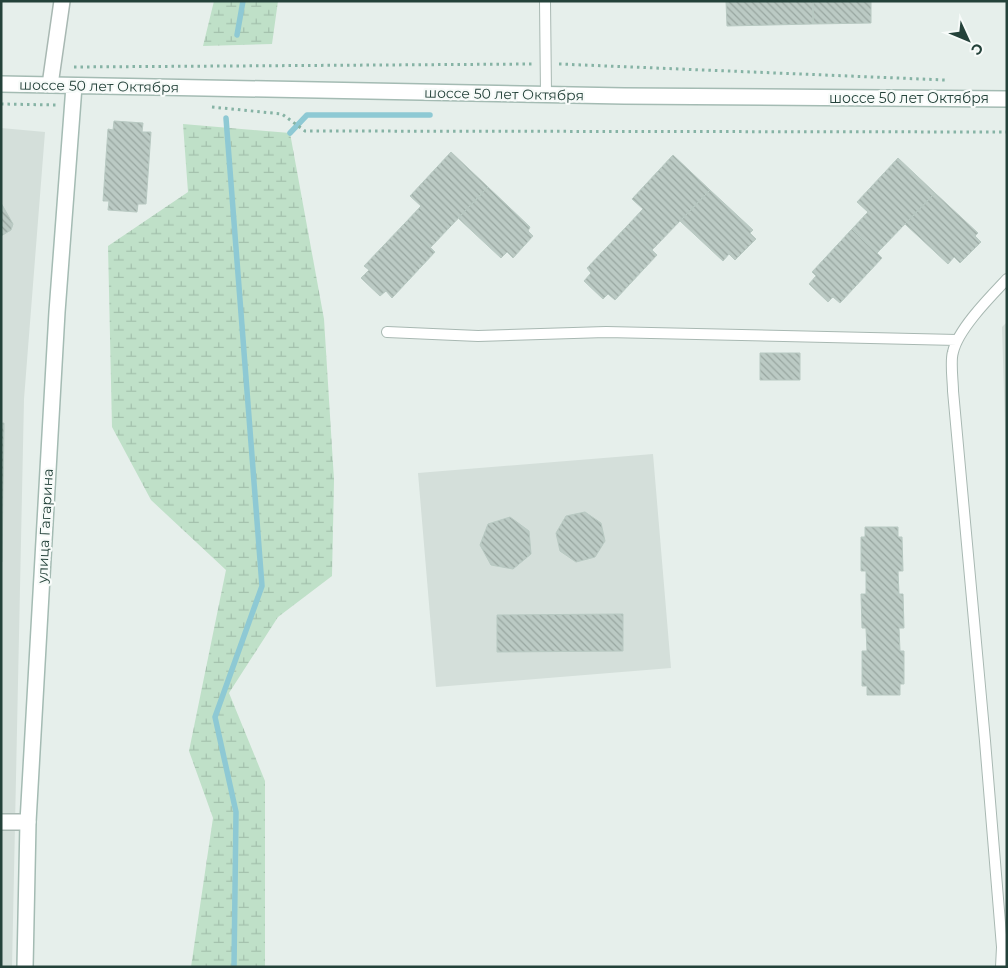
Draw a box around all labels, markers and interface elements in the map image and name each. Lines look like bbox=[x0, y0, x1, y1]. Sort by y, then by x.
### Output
north arrow bbox=[943, 15, 993, 65]
text: С bbox=[967, 39, 987, 59]
street label: шоссе 50 лет Октября bbox=[19, 76, 179, 96]
street label: шоссе 50 лет Октября bbox=[424, 84, 584, 104]
street label: шоссе 50 лет Октября bbox=[829, 89, 989, 107]
street label: улица Гагарина bbox=[33, 468, 57, 585]

